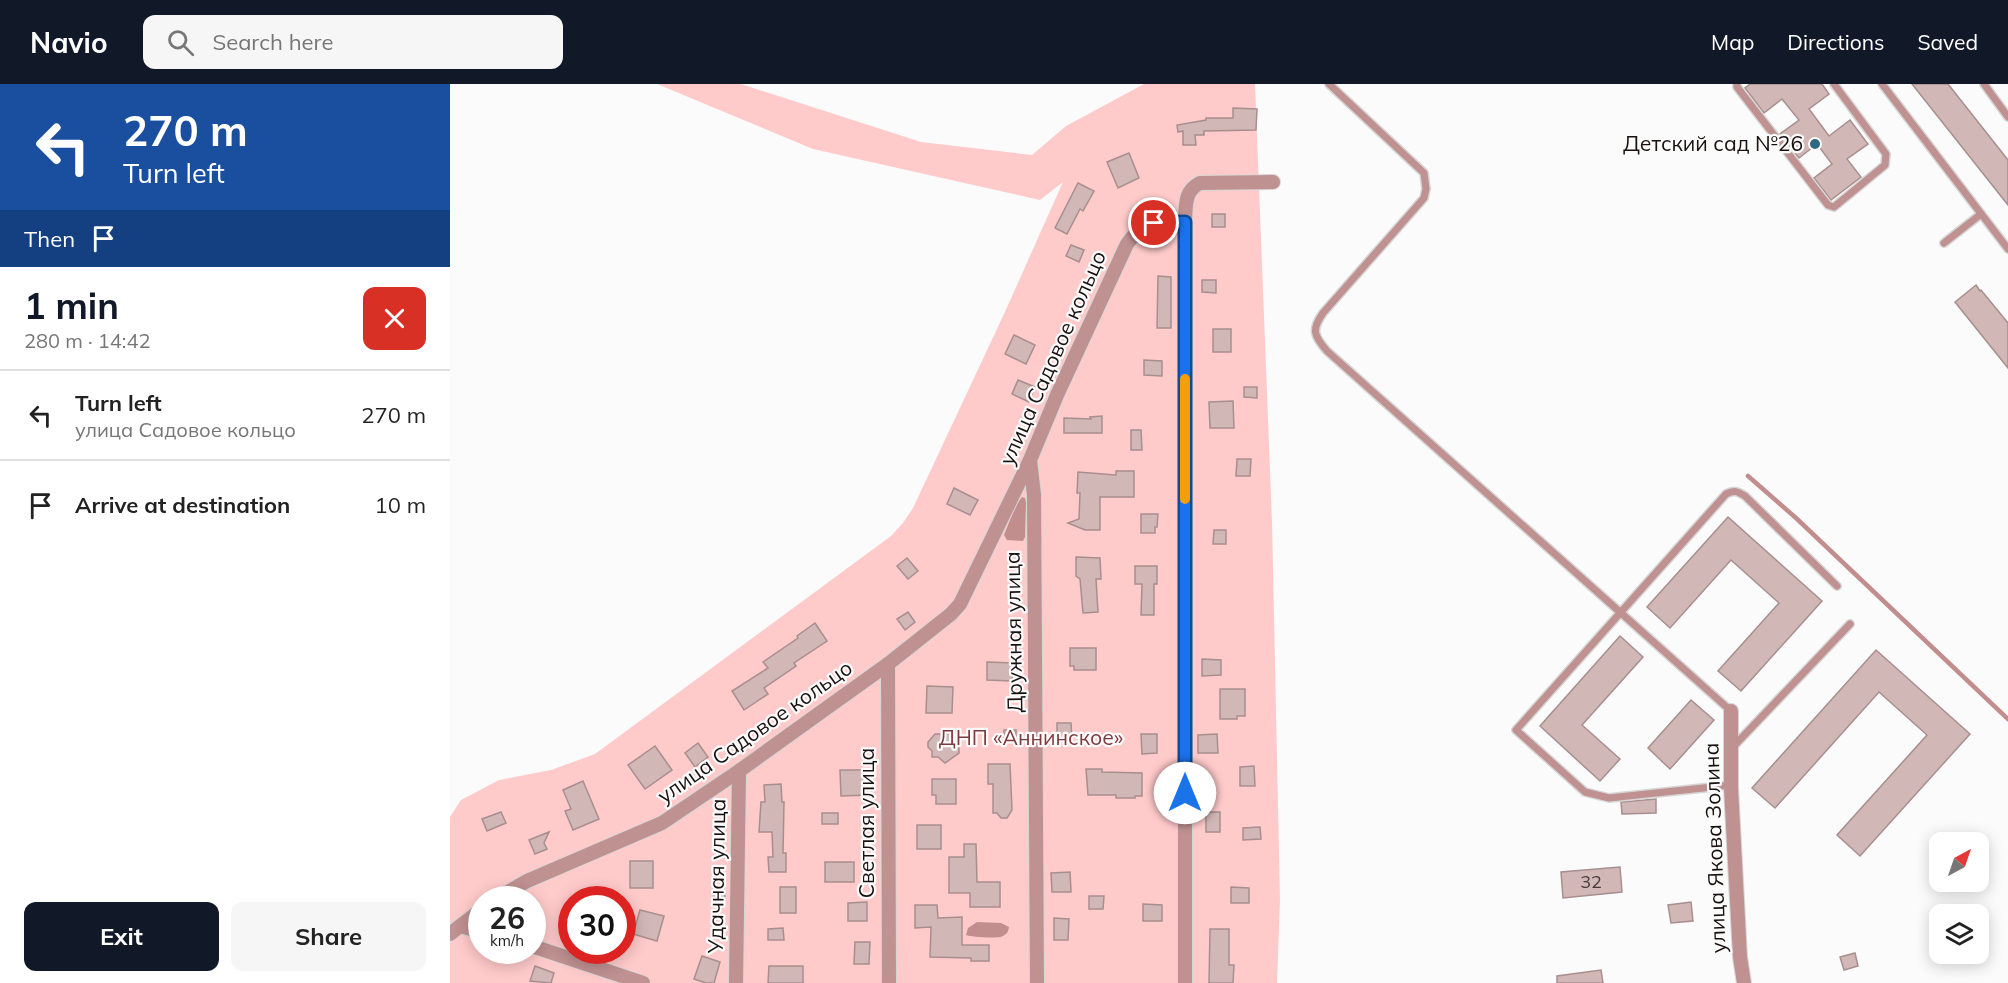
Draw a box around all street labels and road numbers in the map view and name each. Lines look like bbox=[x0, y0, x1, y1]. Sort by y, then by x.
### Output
street label: улица Садовое кольцо bbox=[993, 246, 1111, 469]
street label: Дружная улица bbox=[999, 551, 1027, 713]
street label: улица Садовое кольцо bbox=[652, 654, 857, 808]
street label: улица Якова Золина bbox=[1697, 742, 1731, 954]
street label: Светлая улица bbox=[853, 748, 879, 898]
street label: Удачная улица bbox=[702, 798, 730, 955]

